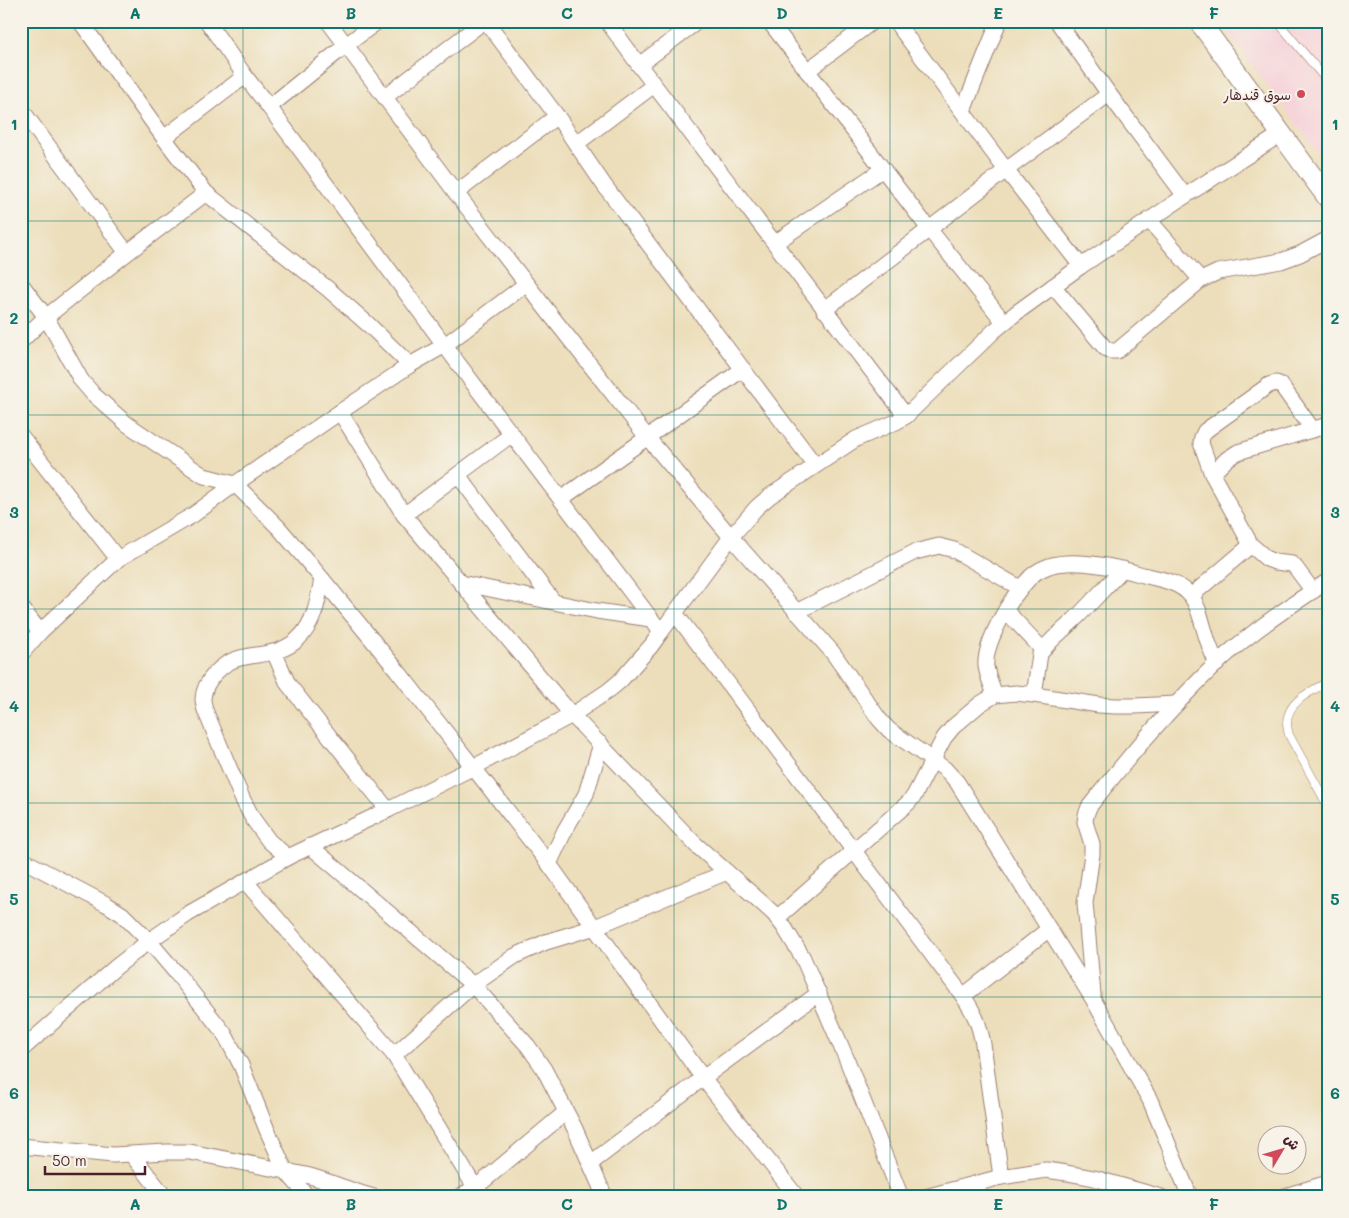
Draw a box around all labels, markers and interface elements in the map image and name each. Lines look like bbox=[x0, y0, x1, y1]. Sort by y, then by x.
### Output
text: A bbox=[129, 2, 141, 23]
text: B bbox=[346, 2, 356, 23]
text: C bbox=[561, 2, 573, 23]
text: D bbox=[776, 2, 788, 23]
text: E bbox=[993, 2, 1003, 23]
text: F bbox=[1209, 2, 1219, 23]
place label: سوق قندهار bbox=[1222, 85, 1291, 104]
marker: سوق قندهار bbox=[1295, 88, 1307, 100]
text: 1 bbox=[10, 113, 18, 134]
text: 1 bbox=[1331, 113, 1339, 134]
text: 2 bbox=[10, 307, 19, 328]
text: 2 bbox=[1331, 307, 1340, 328]
text: 3 bbox=[9, 501, 19, 522]
text: 3 bbox=[1330, 501, 1340, 522]
text: 4 bbox=[9, 695, 19, 716]
text: 4 bbox=[1330, 695, 1340, 716]
text: 5 bbox=[9, 888, 19, 909]
text: 5 bbox=[1330, 888, 1340, 909]
text: 6 bbox=[9, 1082, 19, 1103]
text: 6 bbox=[1330, 1082, 1340, 1103]
north arrow bbox=[1256, 1126, 1306, 1176]
text: ش bbox=[1280, 1130, 1305, 1154]
scale bar bbox=[45, 1143, 145, 1175]
text: 50 m bbox=[52, 1150, 87, 1170]
text: A bbox=[129, 1193, 141, 1214]
text: B bbox=[346, 1193, 356, 1214]
text: C bbox=[561, 1193, 573, 1214]
text: D bbox=[776, 1193, 788, 1214]
text: E bbox=[993, 1193, 1003, 1214]
text: F bbox=[1209, 1193, 1219, 1214]

